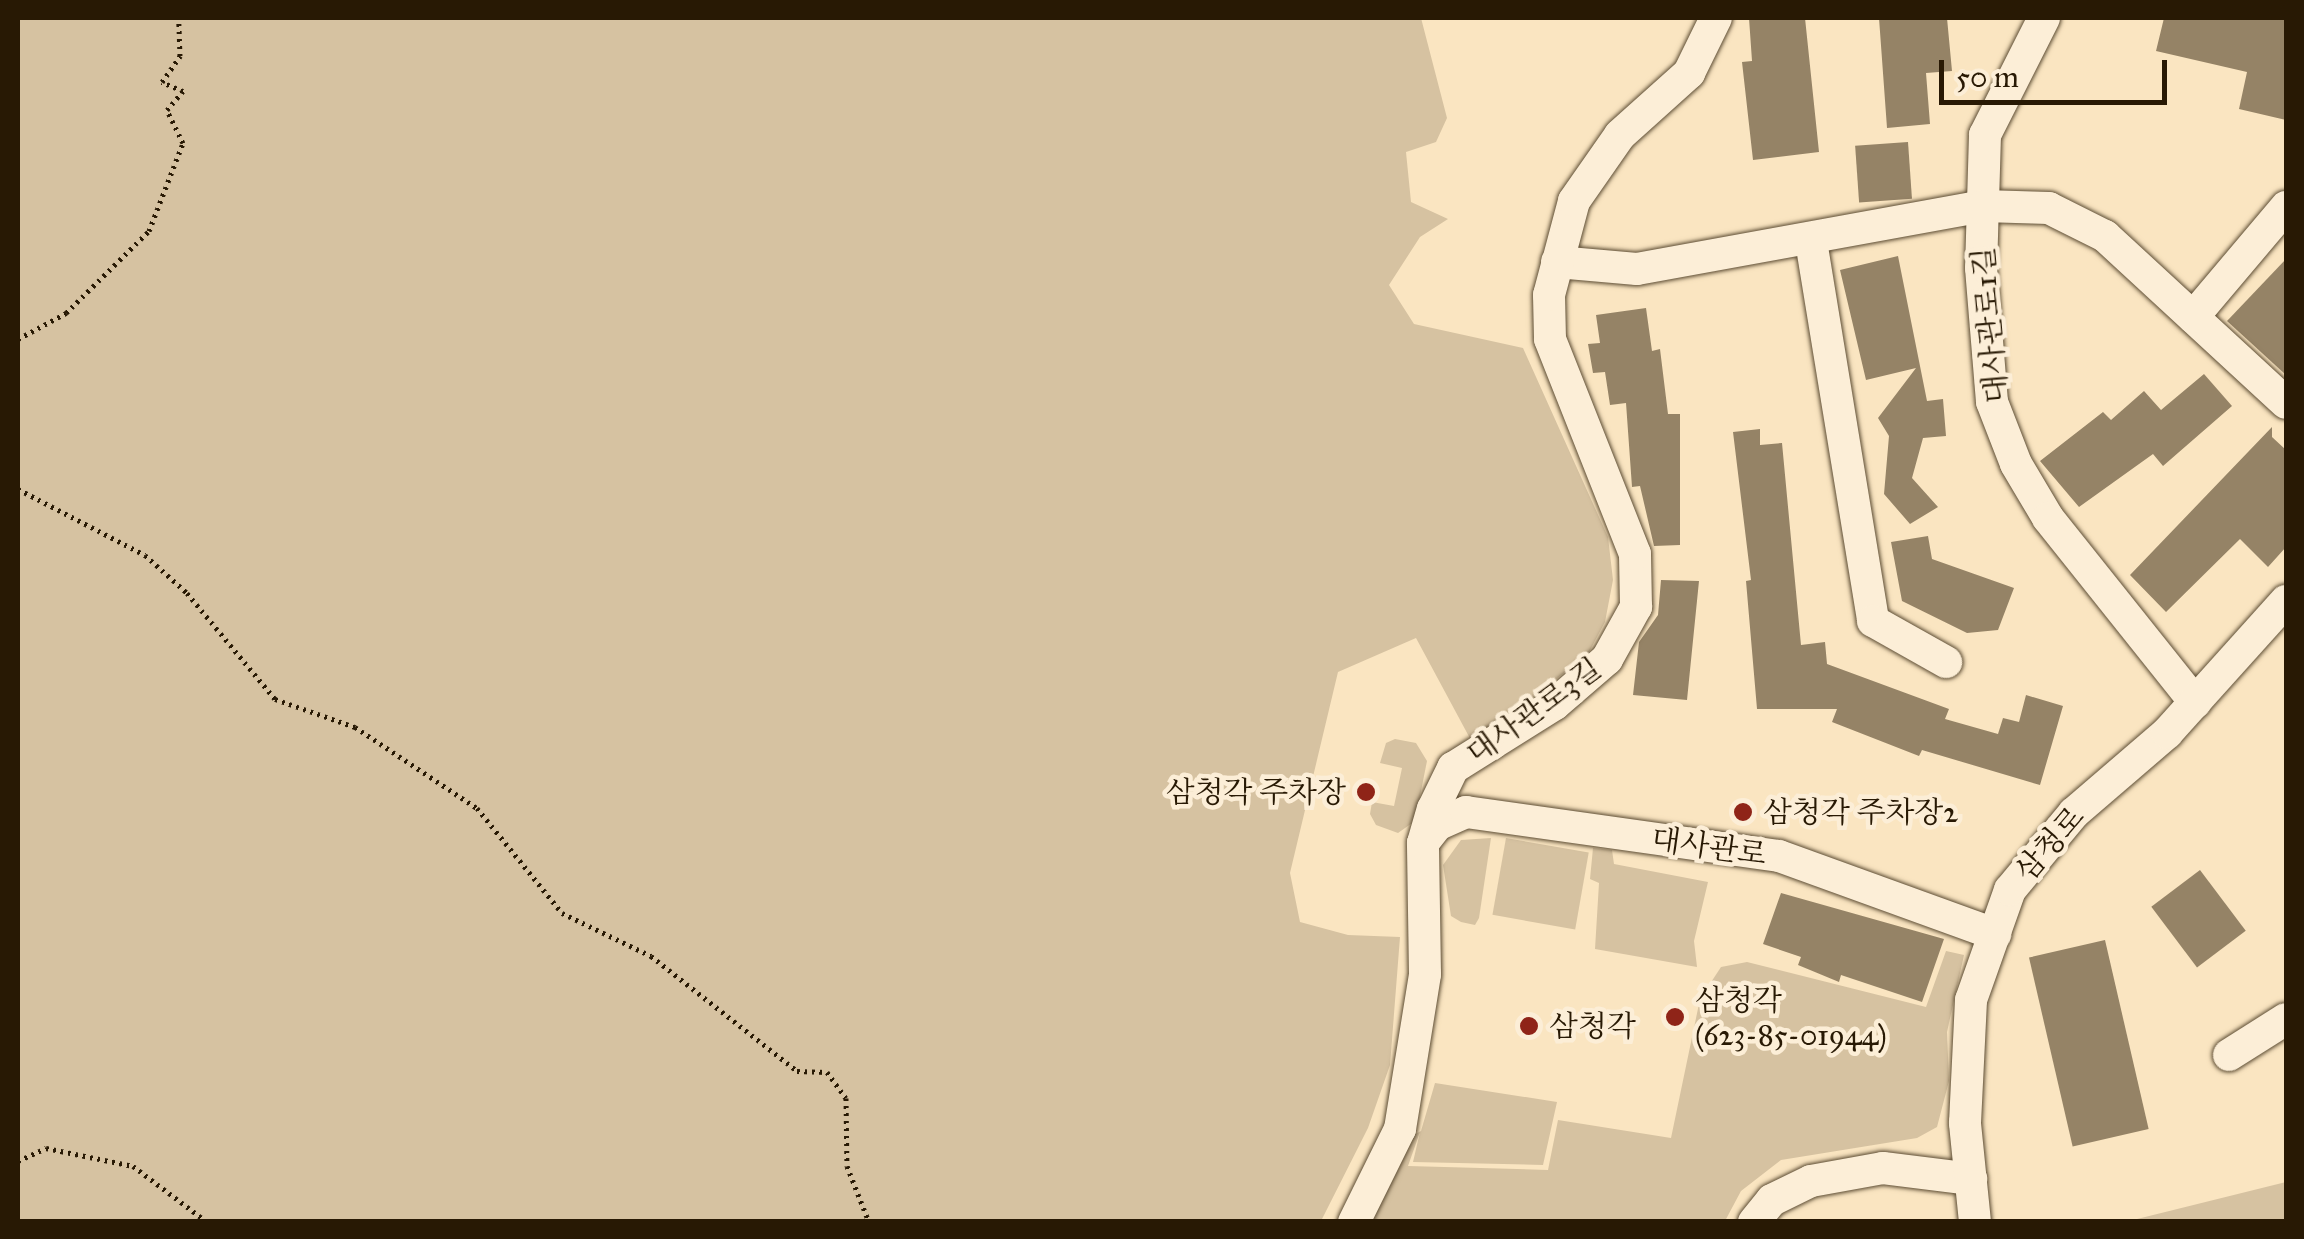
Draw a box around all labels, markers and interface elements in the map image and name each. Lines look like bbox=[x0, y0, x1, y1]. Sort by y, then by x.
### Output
scale bar bbox=[1944, 40, 2172, 102]
text: 50 m bbox=[1956, 59, 2019, 95]
street label: 대사관로1길 bbox=[1965, 245, 2015, 405]
street label: 대사관로3길 bbox=[1460, 650, 1608, 772]
place label: 삼청각 주차장 bbox=[1166, 774, 1346, 810]
marker: 삼청각 주차장 bbox=[1355, 781, 1377, 803]
place label: 삼청각 주차장2 bbox=[1763, 794, 1958, 830]
street label: 삼청로 bbox=[2008, 799, 2092, 889]
marker: 삼청각 주차장2 bbox=[1732, 801, 1754, 823]
street label: 대사관로 bbox=[1649, 821, 1769, 873]
place label: 삼청각 (623-85-01944) bbox=[1695, 982, 1887, 1052]
marker: 삼청각 (623-85-01944) bbox=[1664, 1006, 1686, 1028]
place label: 삼청각 bbox=[1549, 1008, 1636, 1044]
marker: 삼청각 bbox=[1518, 1015, 1540, 1037]

